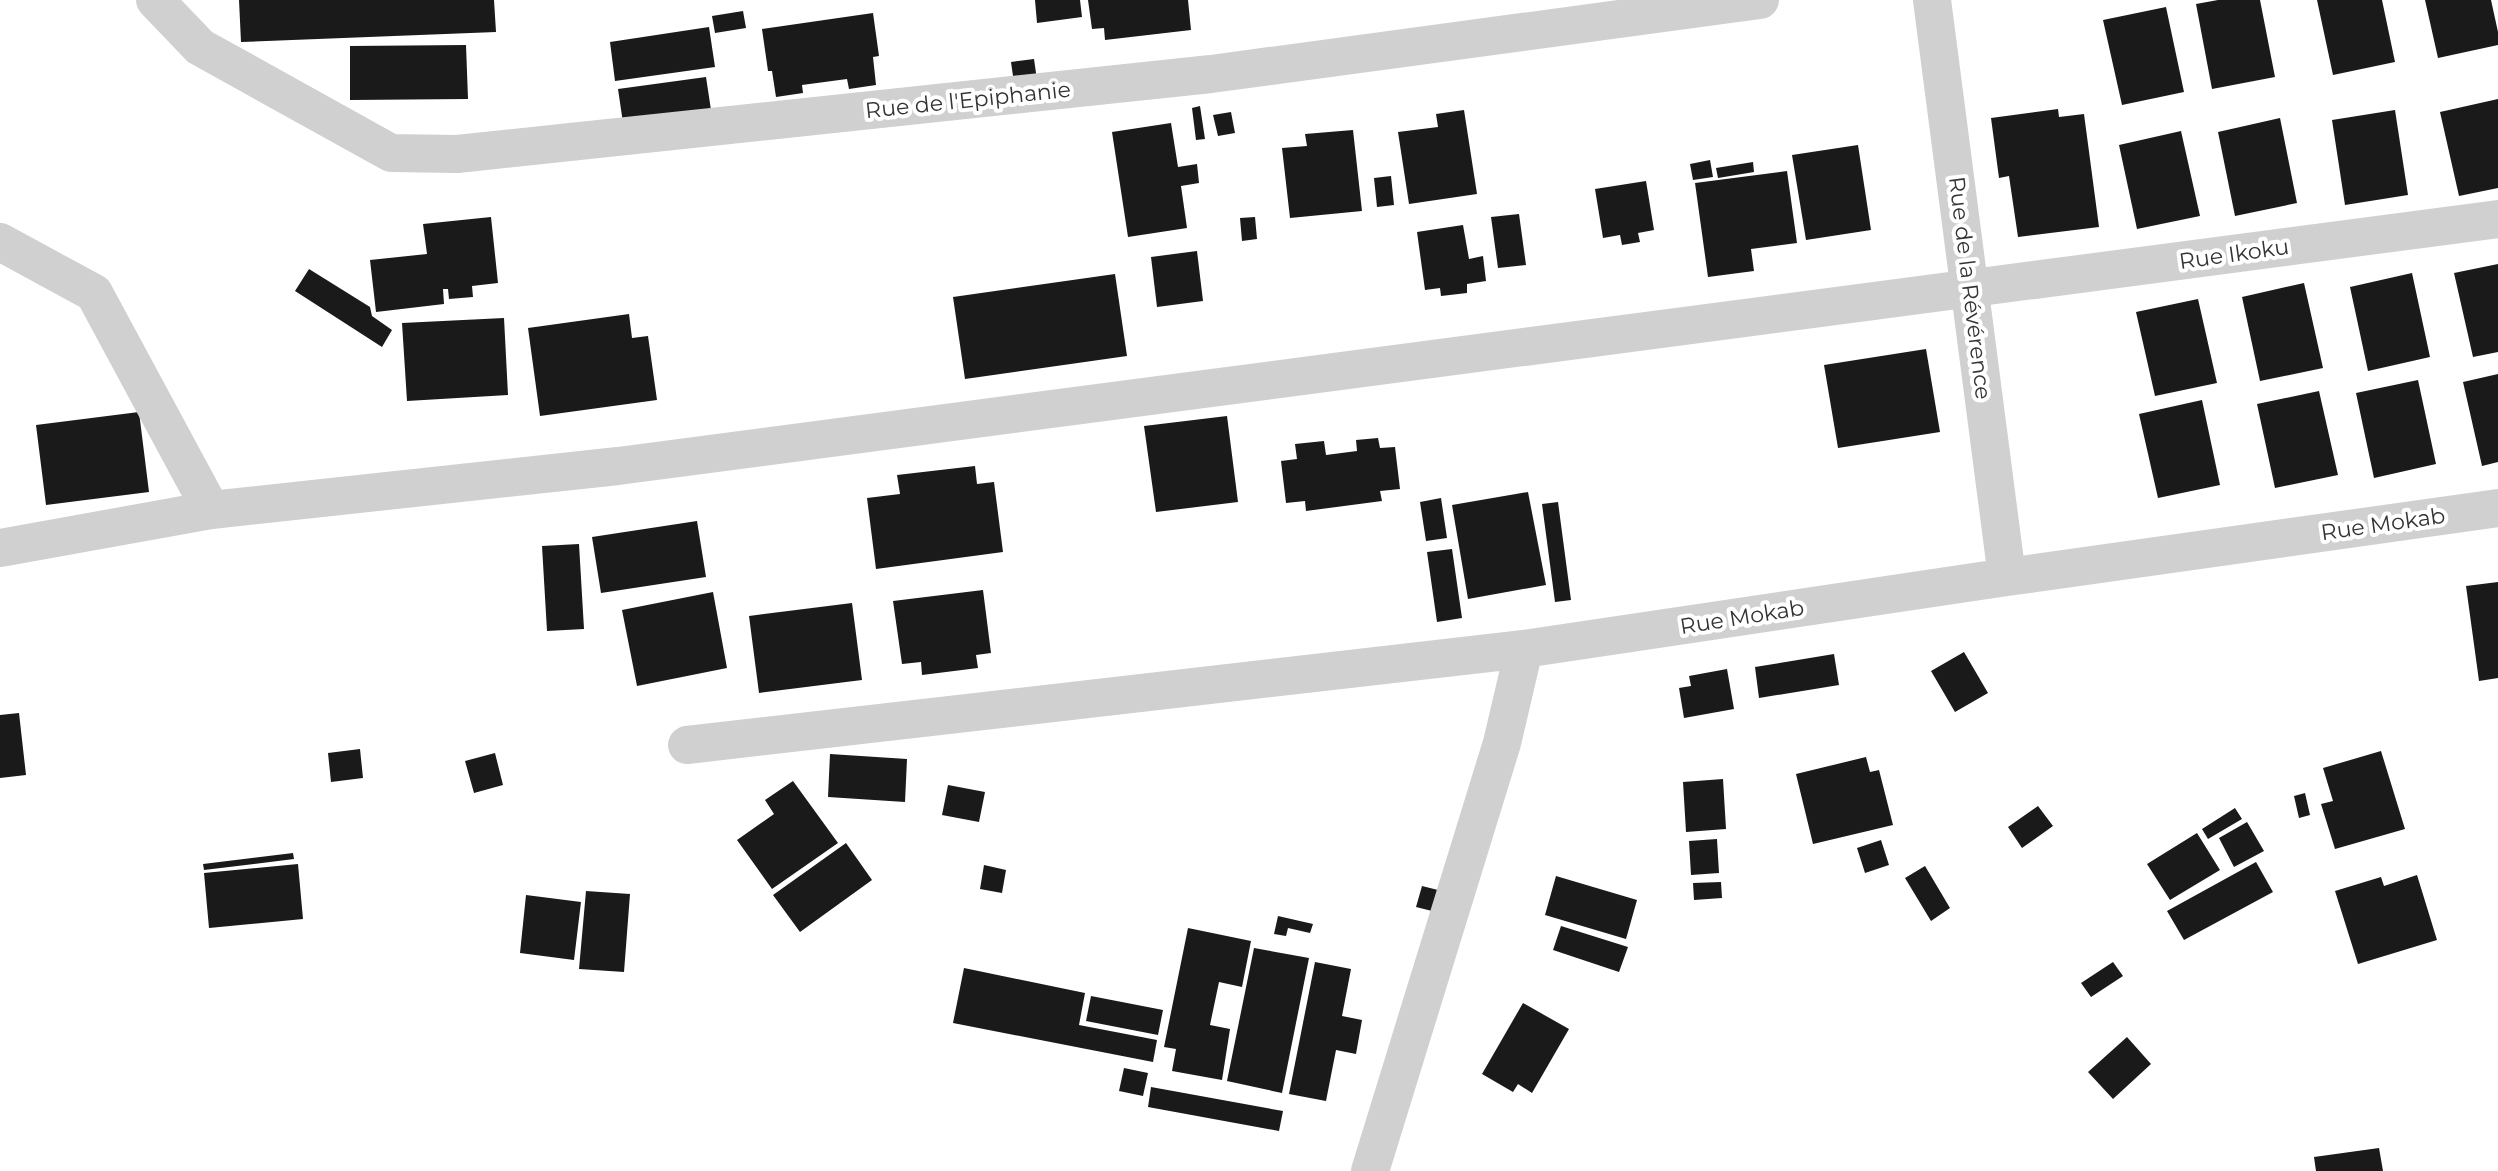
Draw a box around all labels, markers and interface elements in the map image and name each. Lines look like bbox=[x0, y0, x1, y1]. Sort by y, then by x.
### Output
street label: Rue de l'Epiphanie bbox=[864, 76, 1072, 124]
street label: Rue de la Révérence bbox=[1943, 175, 1997, 401]
street label: Rue Ikoku bbox=[2177, 233, 2291, 275]
street label: Rue Mokab bbox=[2319, 502, 2447, 546]
street label: Rue Mokab bbox=[1678, 594, 1806, 640]

